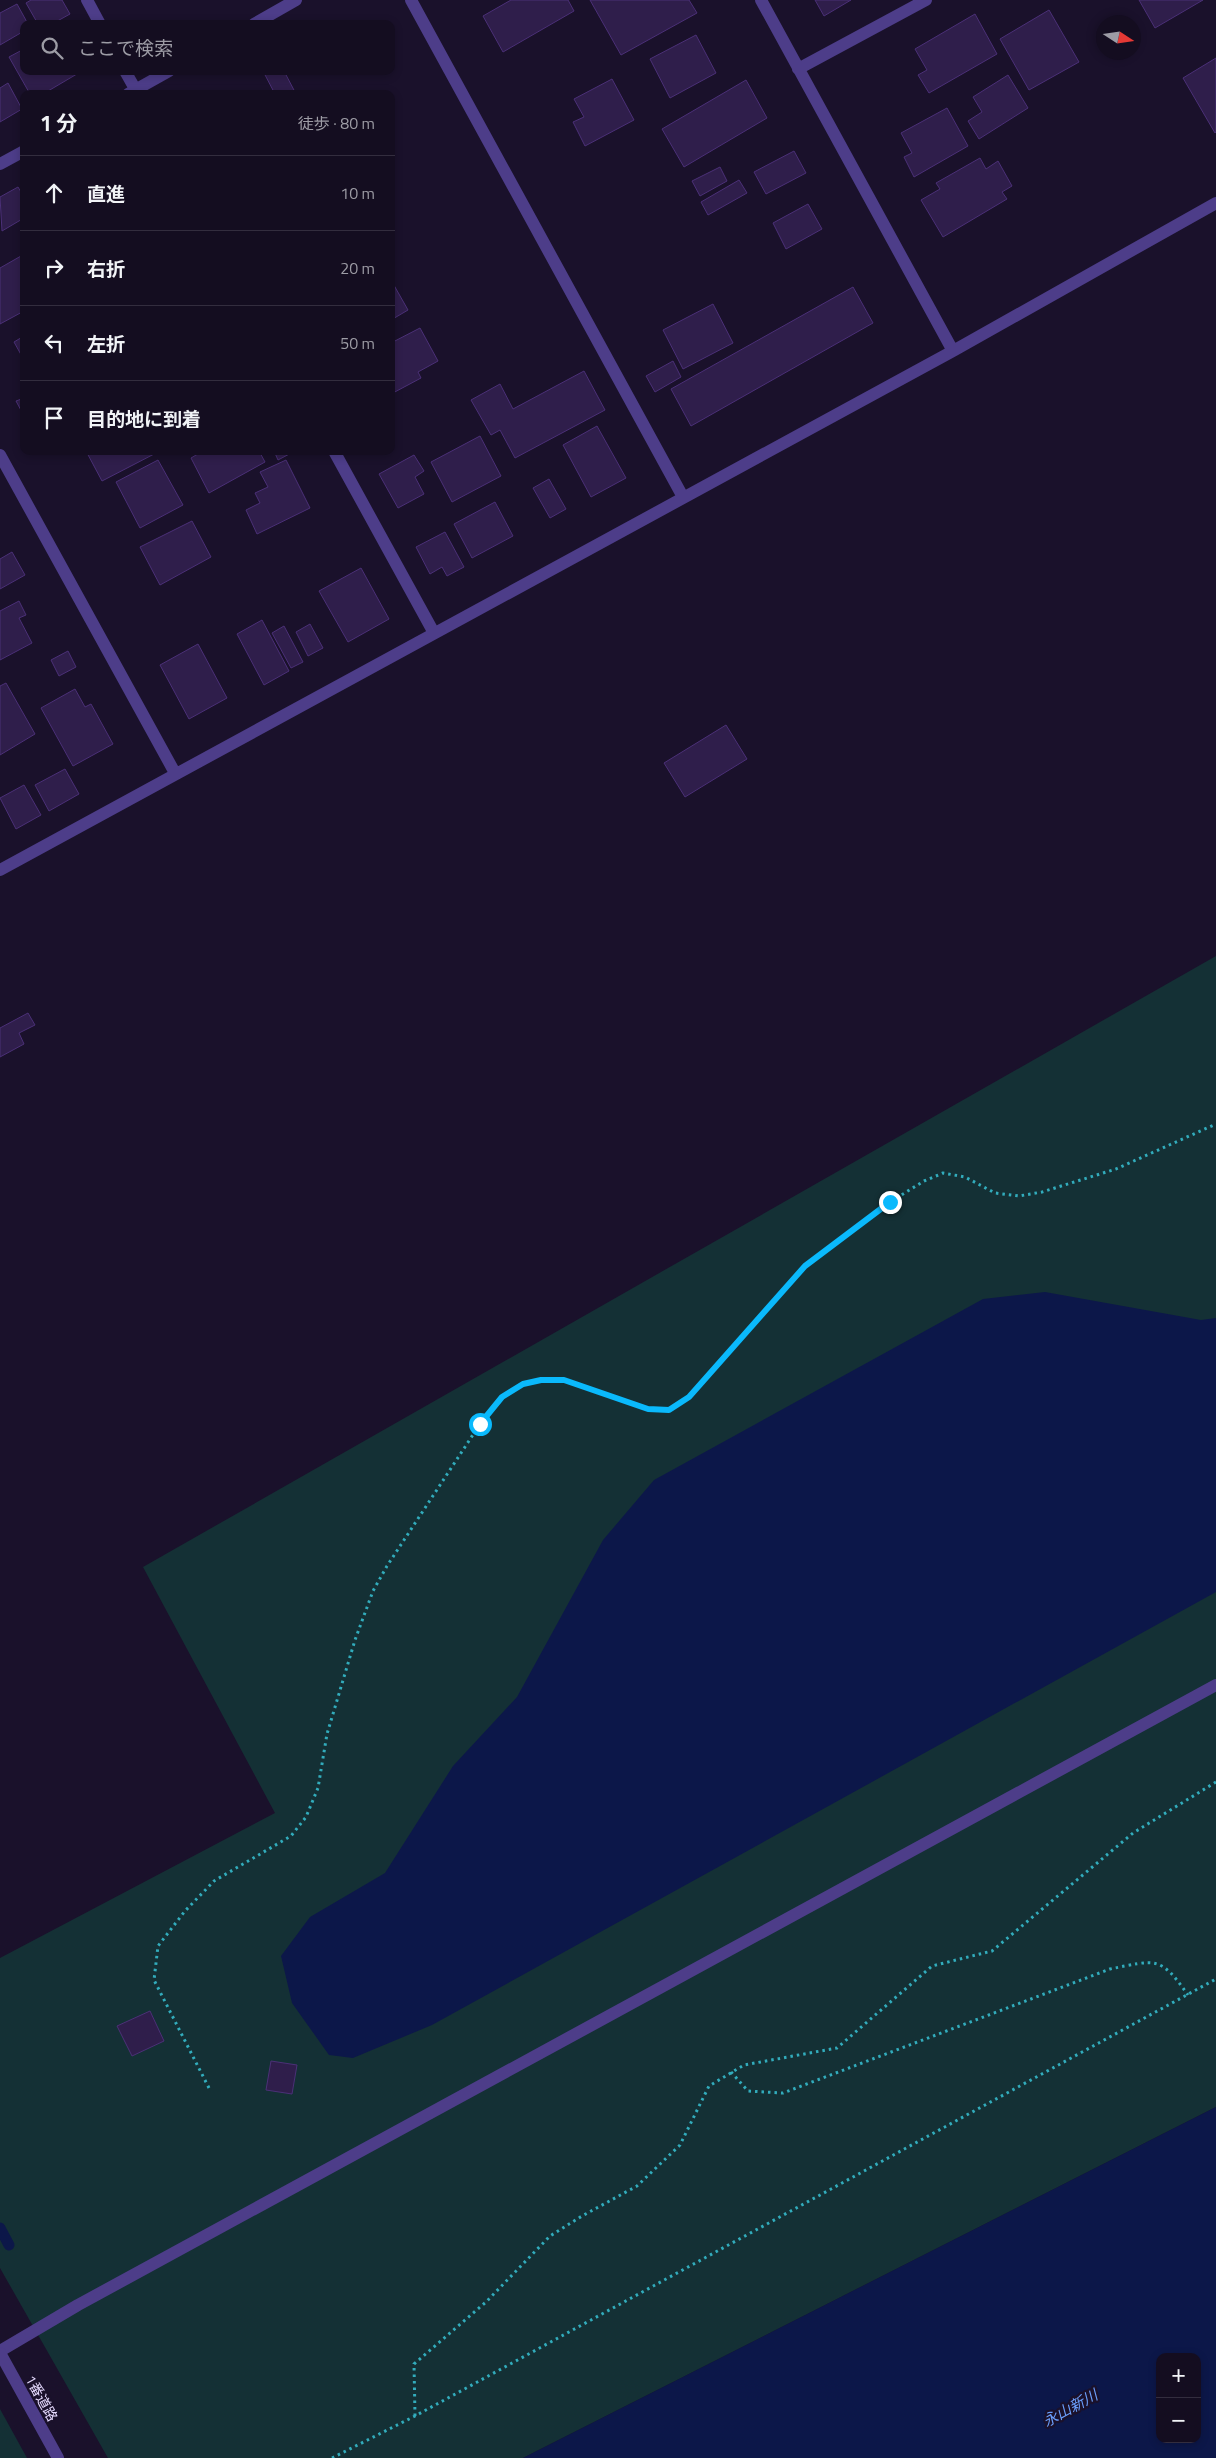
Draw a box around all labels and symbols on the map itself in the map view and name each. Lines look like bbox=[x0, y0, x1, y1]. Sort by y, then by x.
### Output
north arrow bbox=[1096, 15, 1141, 60]
route end bbox=[879, 1191, 902, 1214]
route start bbox=[469, 1413, 492, 1436]
street label: 1番道路 bbox=[21, 2371, 63, 2425]
water label: 永山新川 bbox=[1038, 2382, 1104, 2433]

